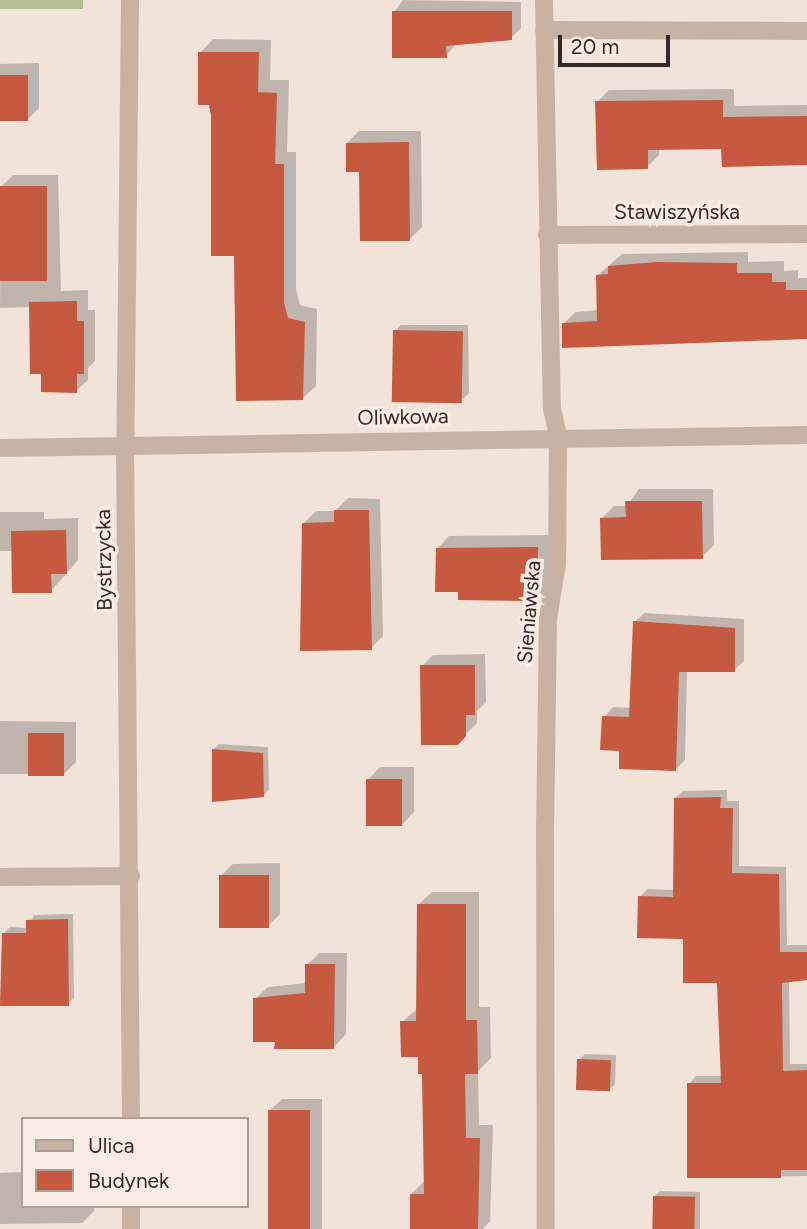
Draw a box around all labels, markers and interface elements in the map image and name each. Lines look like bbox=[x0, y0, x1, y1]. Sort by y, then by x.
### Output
scale bar bbox=[562, 21, 674, 65]
text: 20 m bbox=[571, 34, 619, 59]
street label: Stawiszyńska bbox=[614, 199, 740, 225]
street label: Oliwkowa bbox=[357, 404, 449, 430]
street label: Bystrzycka bbox=[91, 509, 117, 611]
street label: Sieniawska bbox=[512, 559, 546, 665]
legend bbox=[21, 1117, 248, 1208]
text: Ulica bbox=[88, 1133, 134, 1158]
text: Budynek bbox=[88, 1168, 169, 1193]

